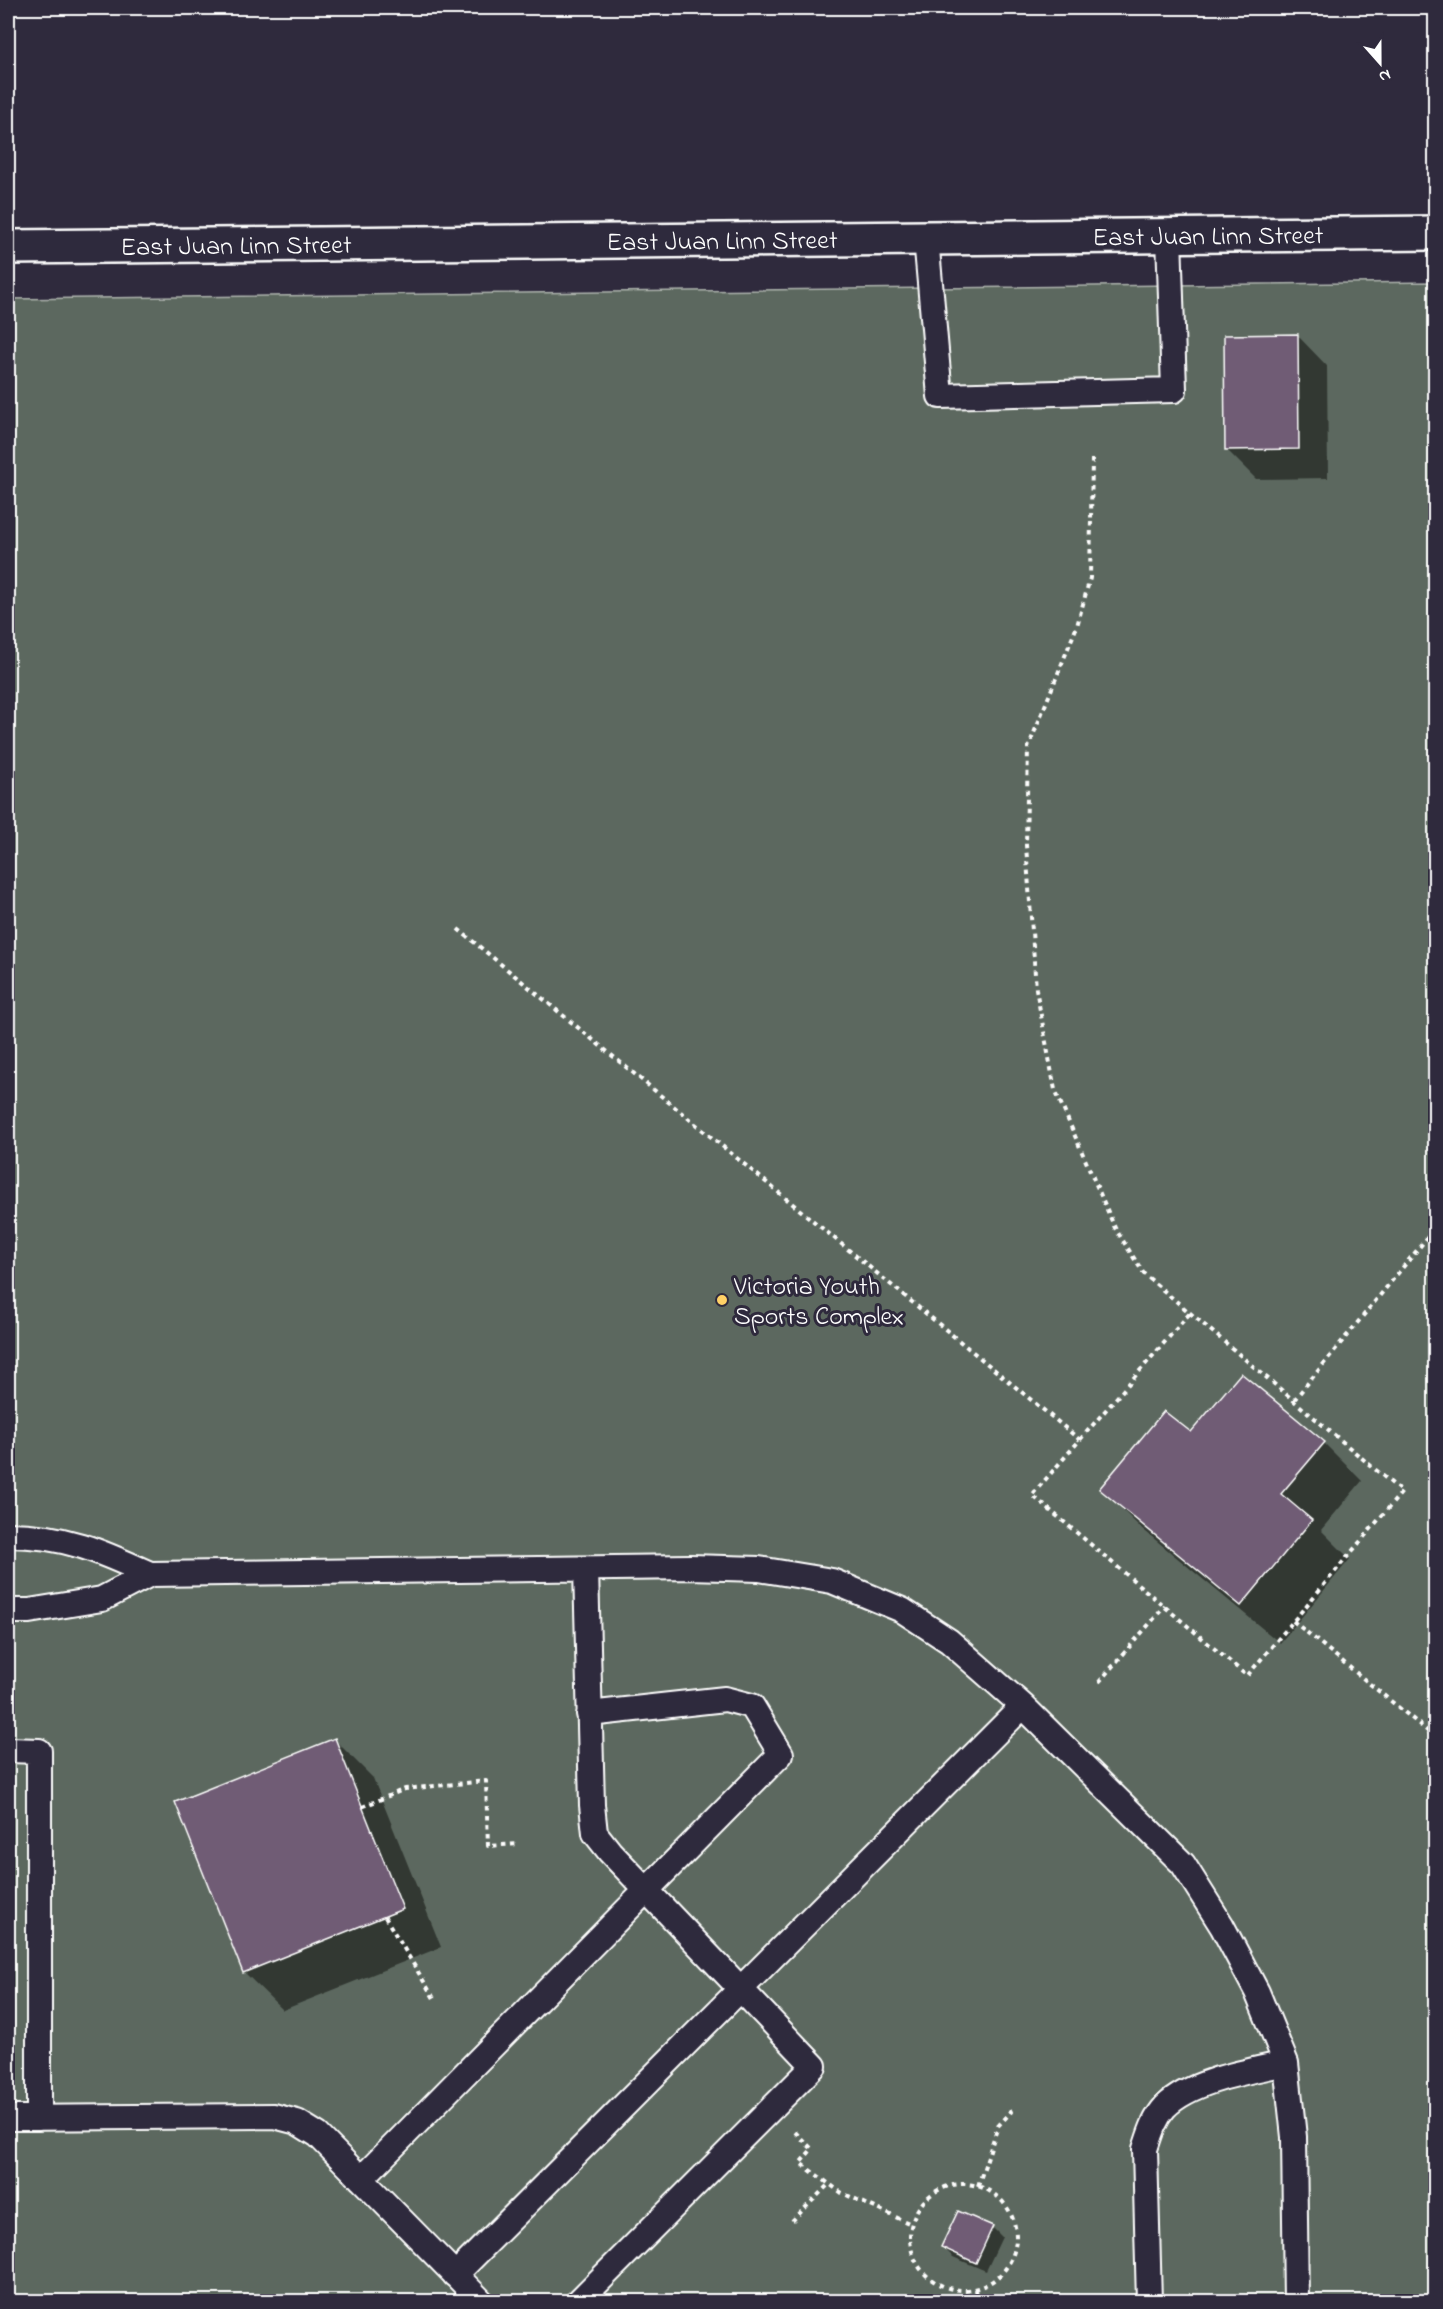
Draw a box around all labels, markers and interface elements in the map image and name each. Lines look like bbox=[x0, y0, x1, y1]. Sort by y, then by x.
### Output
north arrow bbox=[1350, 33, 1410, 93]
text: N bbox=[1375, 62, 1394, 88]
street label: East Juan Linn Street bbox=[1092, 218, 1324, 258]
street label: East Juan Linn Street bbox=[606, 223, 838, 263]
street label: East Juan Linn Street bbox=[120, 228, 352, 268]
place label: Victoria Youth Sports Complex bbox=[733, 1269, 904, 1337]
marker: Victoria Youth Sports Complex bbox=[715, 1293, 729, 1307]

